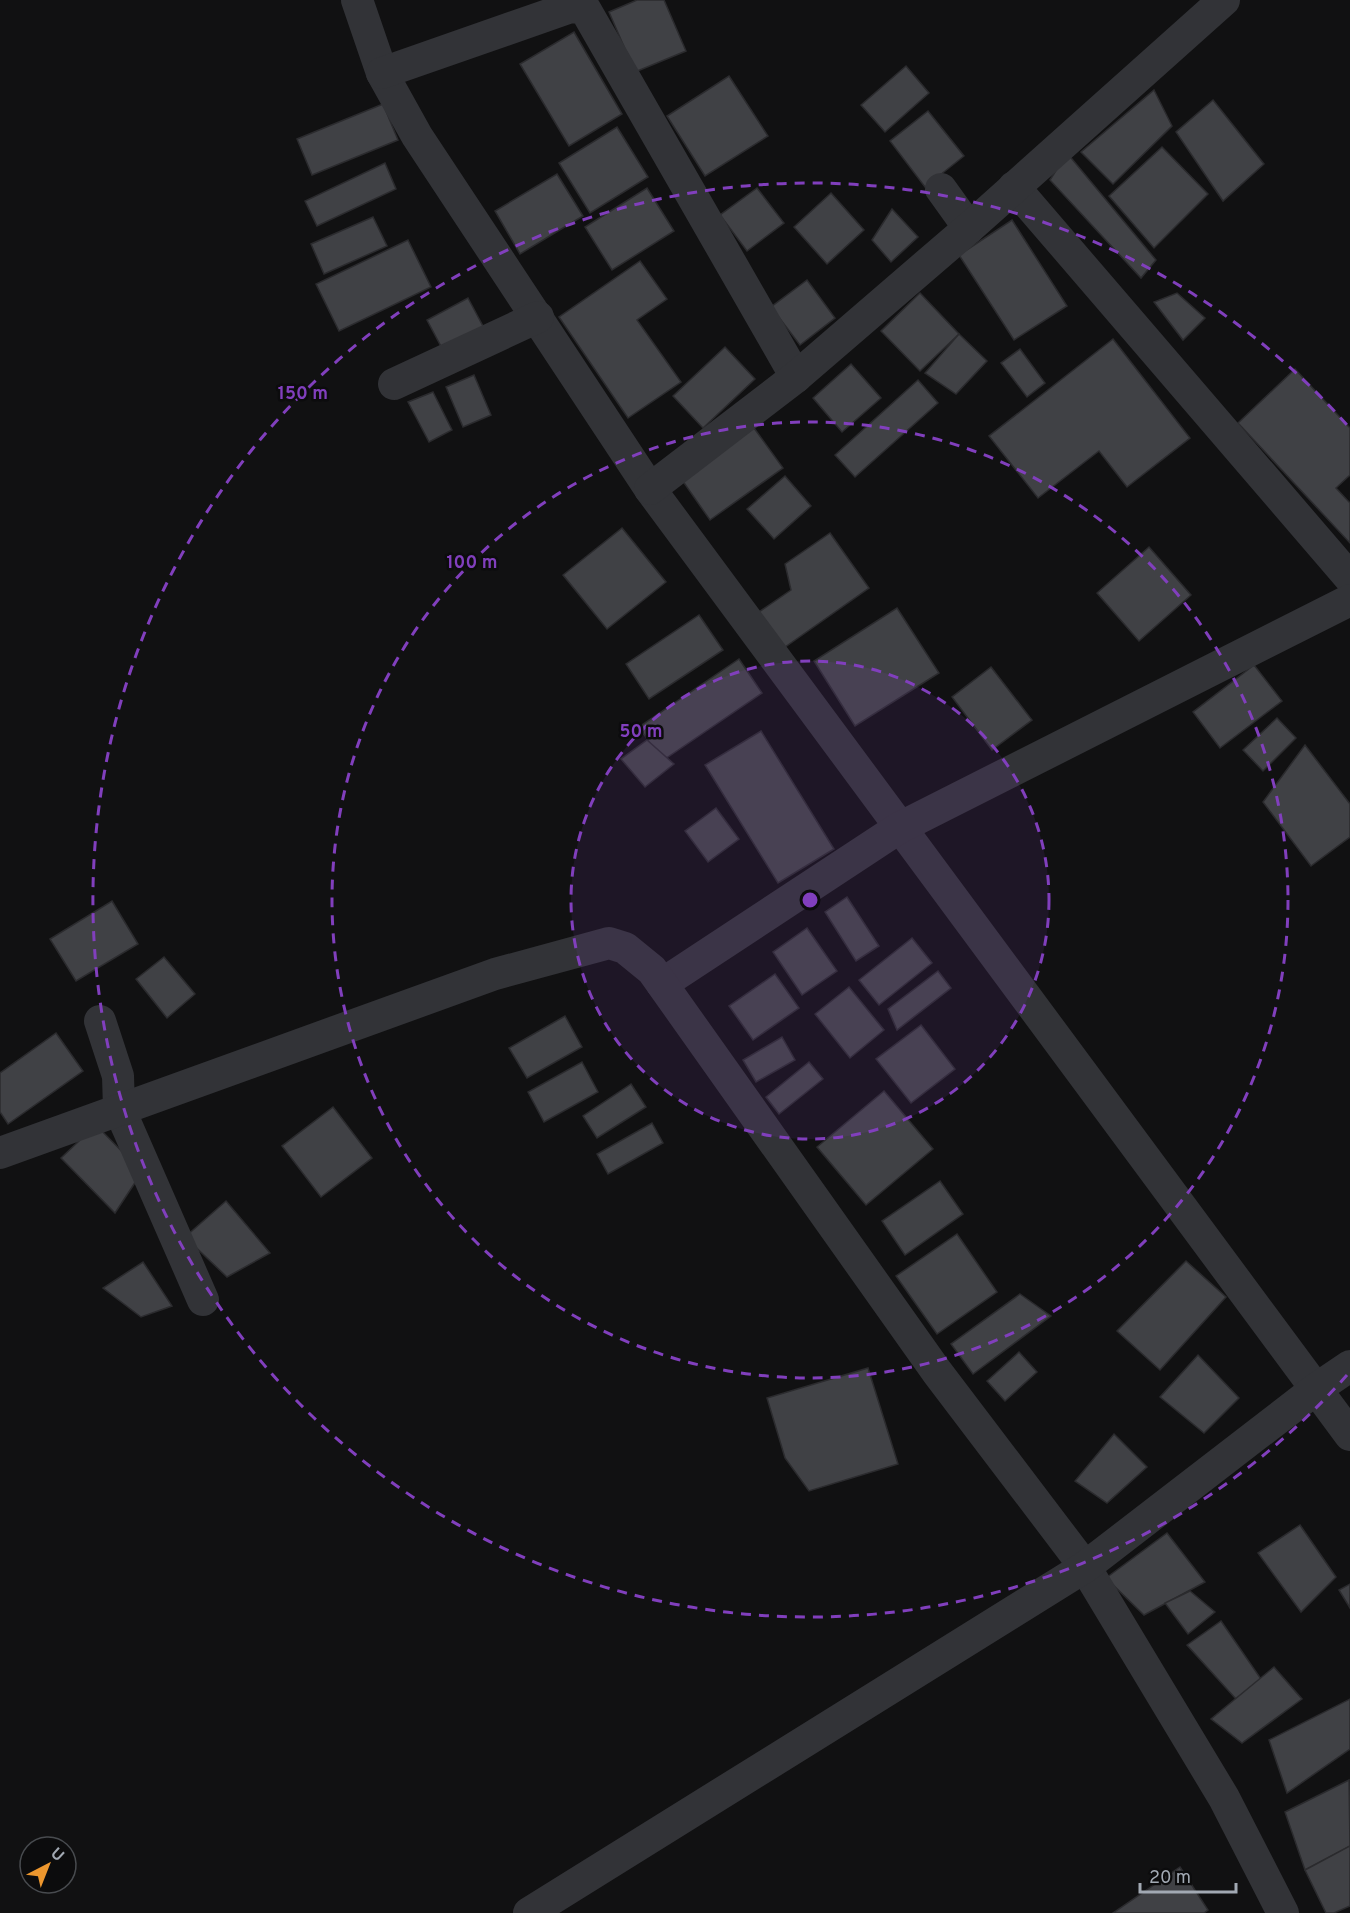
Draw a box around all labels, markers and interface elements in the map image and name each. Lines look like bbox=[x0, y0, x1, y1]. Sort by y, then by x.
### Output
text: 150 m bbox=[278, 383, 328, 406]
text: 100 m bbox=[446, 552, 498, 575]
text: 50 m bbox=[619, 721, 663, 744]
centre of rings bbox=[800, 890, 820, 910]
north arrow bbox=[18, 1835, 78, 1895]
text: U bbox=[46, 1844, 68, 1867]
scale bar bbox=[1140, 1856, 1236, 1894]
text: 20 m bbox=[1149, 1867, 1191, 1890]

